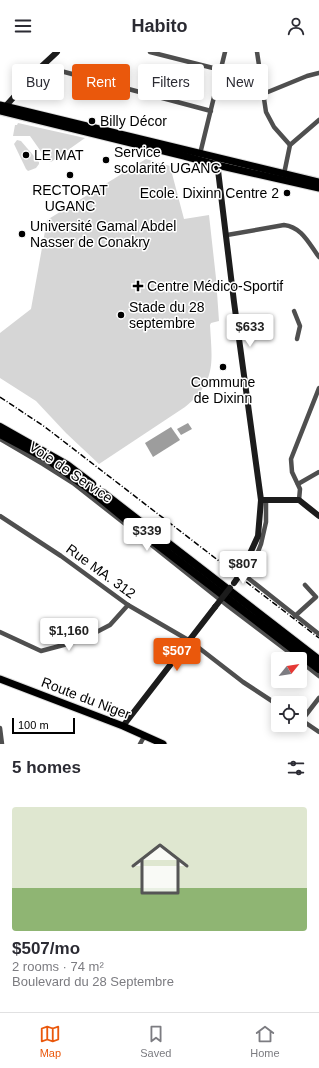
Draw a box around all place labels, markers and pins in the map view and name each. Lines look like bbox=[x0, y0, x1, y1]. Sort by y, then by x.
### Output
place label: Billy Décor bbox=[100, 113, 167, 129]
marker: Billy Décor bbox=[87, 116, 97, 126]
place label: Service scolarité UGANC bbox=[114, 144, 221, 176]
place label: LE MAT bbox=[34, 147, 84, 163]
marker: LE MAT bbox=[21, 150, 31, 160]
marker: Service scolarité UGANC bbox=[101, 155, 111, 165]
marker: RECTORAT UGANC bbox=[65, 170, 75, 180]
place label: RECTORAT UGANC bbox=[32, 182, 108, 214]
place label: Ecole. Dixinn Centre 2 bbox=[140, 185, 279, 201]
marker: Ecole. Dixinn Centre 2 bbox=[282, 188, 292, 198]
place label: Université Gamal Abdel Nasser de Conakry bbox=[30, 218, 176, 250]
marker: Université Gamal Abdel Nasser de Conakry bbox=[17, 229, 27, 239]
place label: Centre Médico-Sportif bbox=[147, 278, 283, 294]
marker: Centre Médico-Sportif bbox=[132, 280, 144, 292]
place label: Stade du 28 septembre bbox=[129, 299, 205, 331]
marker: Stade du 28 septembre bbox=[116, 310, 126, 320]
pin: $633 bbox=[226, 314, 274, 348]
marker: Commune de Dixinn bbox=[218, 362, 228, 372]
place label: Commune de Dixinn bbox=[191, 374, 255, 406]
pin: $339 bbox=[123, 518, 171, 552]
pin: $807 bbox=[219, 551, 267, 585]
pin: $1,160 bbox=[36, 618, 102, 652]
pin: $507 bbox=[153, 638, 201, 672]

